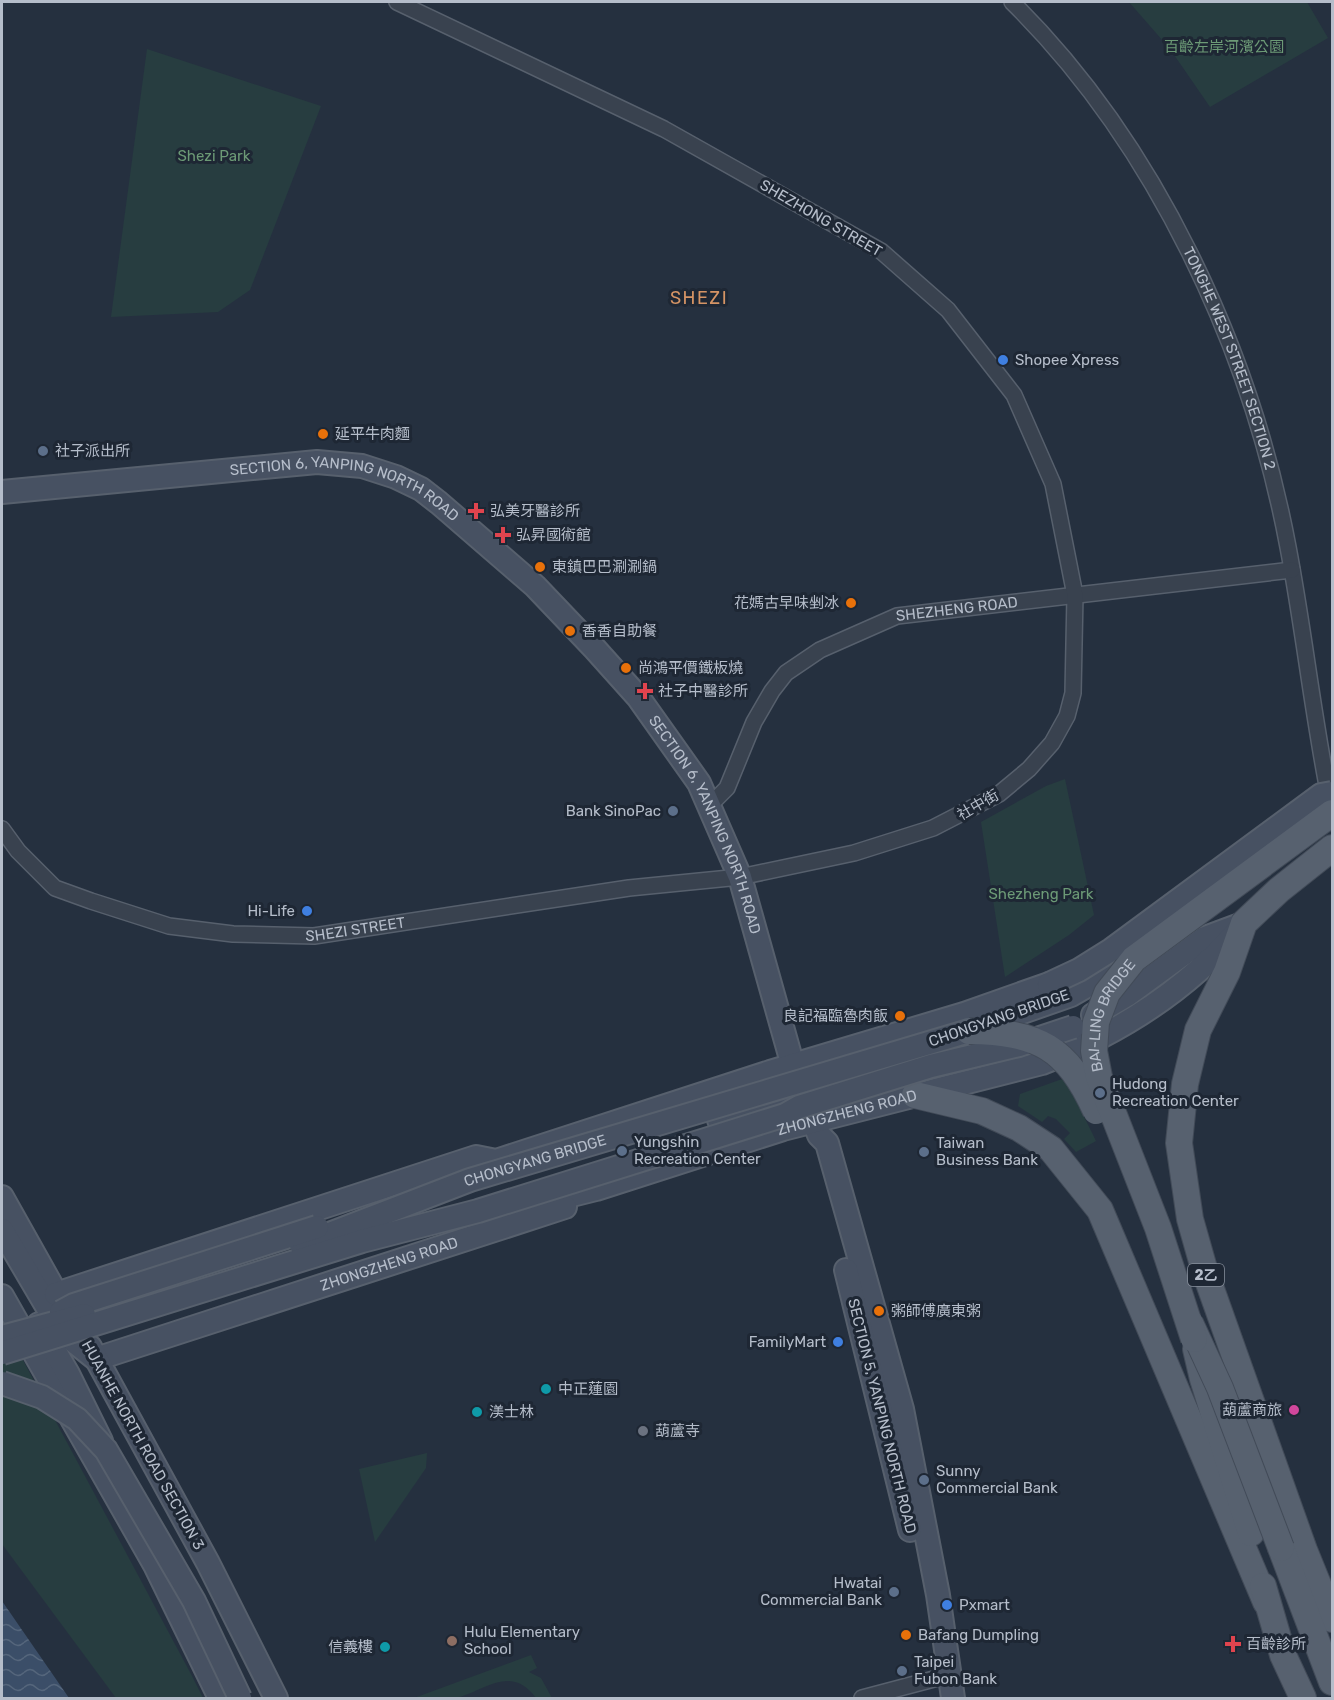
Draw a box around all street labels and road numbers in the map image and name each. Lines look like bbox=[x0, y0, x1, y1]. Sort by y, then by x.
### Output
street label: SHEZHONG STREET bbox=[757, 176, 885, 260]
street label: TONGHE WEST STREET SECTION 2 bbox=[1179, 244, 1279, 472]
street label: SECTION 6, YANPING NORTH ROAD bbox=[229, 453, 462, 525]
street label: SHEZHENG ROAD bbox=[895, 593, 1019, 625]
street label: SECTION 6, YANPING NORTH ROAD bbox=[645, 712, 765, 936]
street label: 社中街 bbox=[954, 786, 1002, 824]
street label: SHEZI STREET bbox=[305, 913, 407, 945]
street label: BAI-LING BRIDGE bbox=[1085, 956, 1139, 1073]
street label: CHONGYANG BRIDGE bbox=[926, 985, 1072, 1051]
street label: ZHONGZHENG ROAD bbox=[775, 1086, 919, 1139]
street label: CHONGYANG BRIDGE bbox=[461, 1131, 608, 1191]
street label: ZHONGZHENG ROAD bbox=[318, 1233, 460, 1295]
road number: 2乙 bbox=[1188, 1264, 1224, 1286]
street label: SECTION 5, YANPING NORTH ROAD bbox=[844, 1297, 920, 1535]
street label: HUANHE NORTH ROAD SECTION 3 bbox=[78, 1337, 208, 1553]

